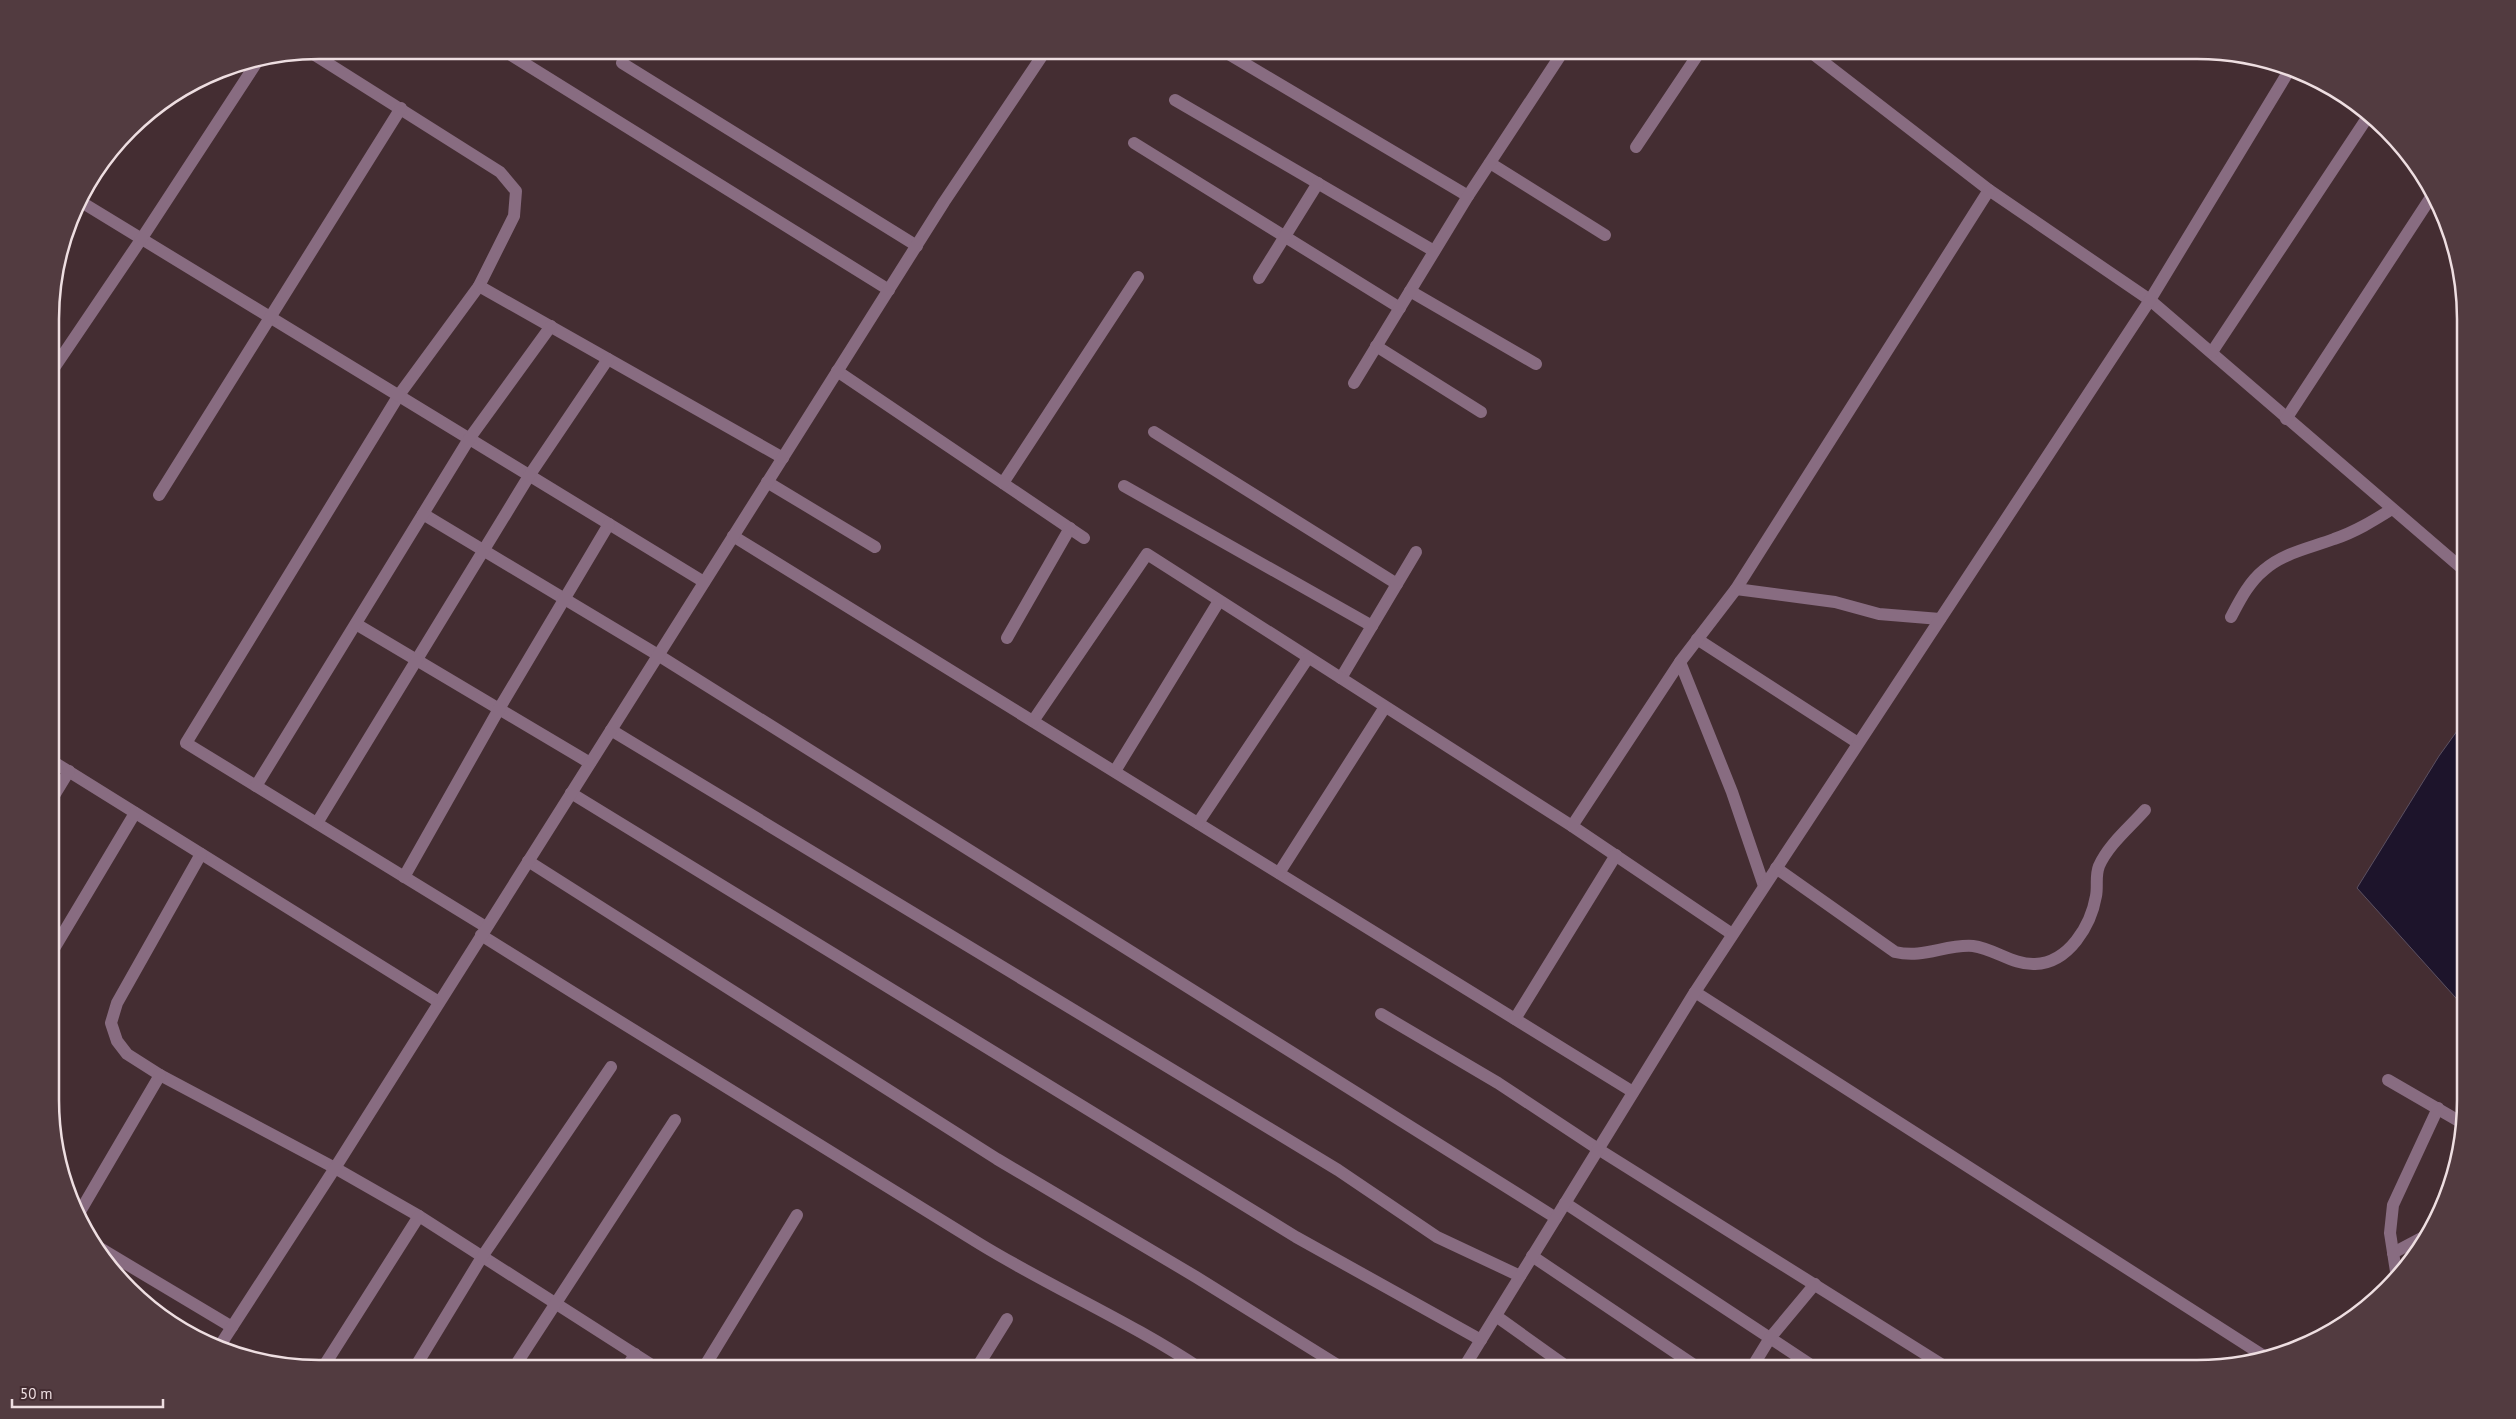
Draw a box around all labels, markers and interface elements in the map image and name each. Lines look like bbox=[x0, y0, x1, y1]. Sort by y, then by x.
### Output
scale bar bbox=[12, 1376, 164, 1408]
text: 50 m bbox=[20, 1384, 53, 1403]

